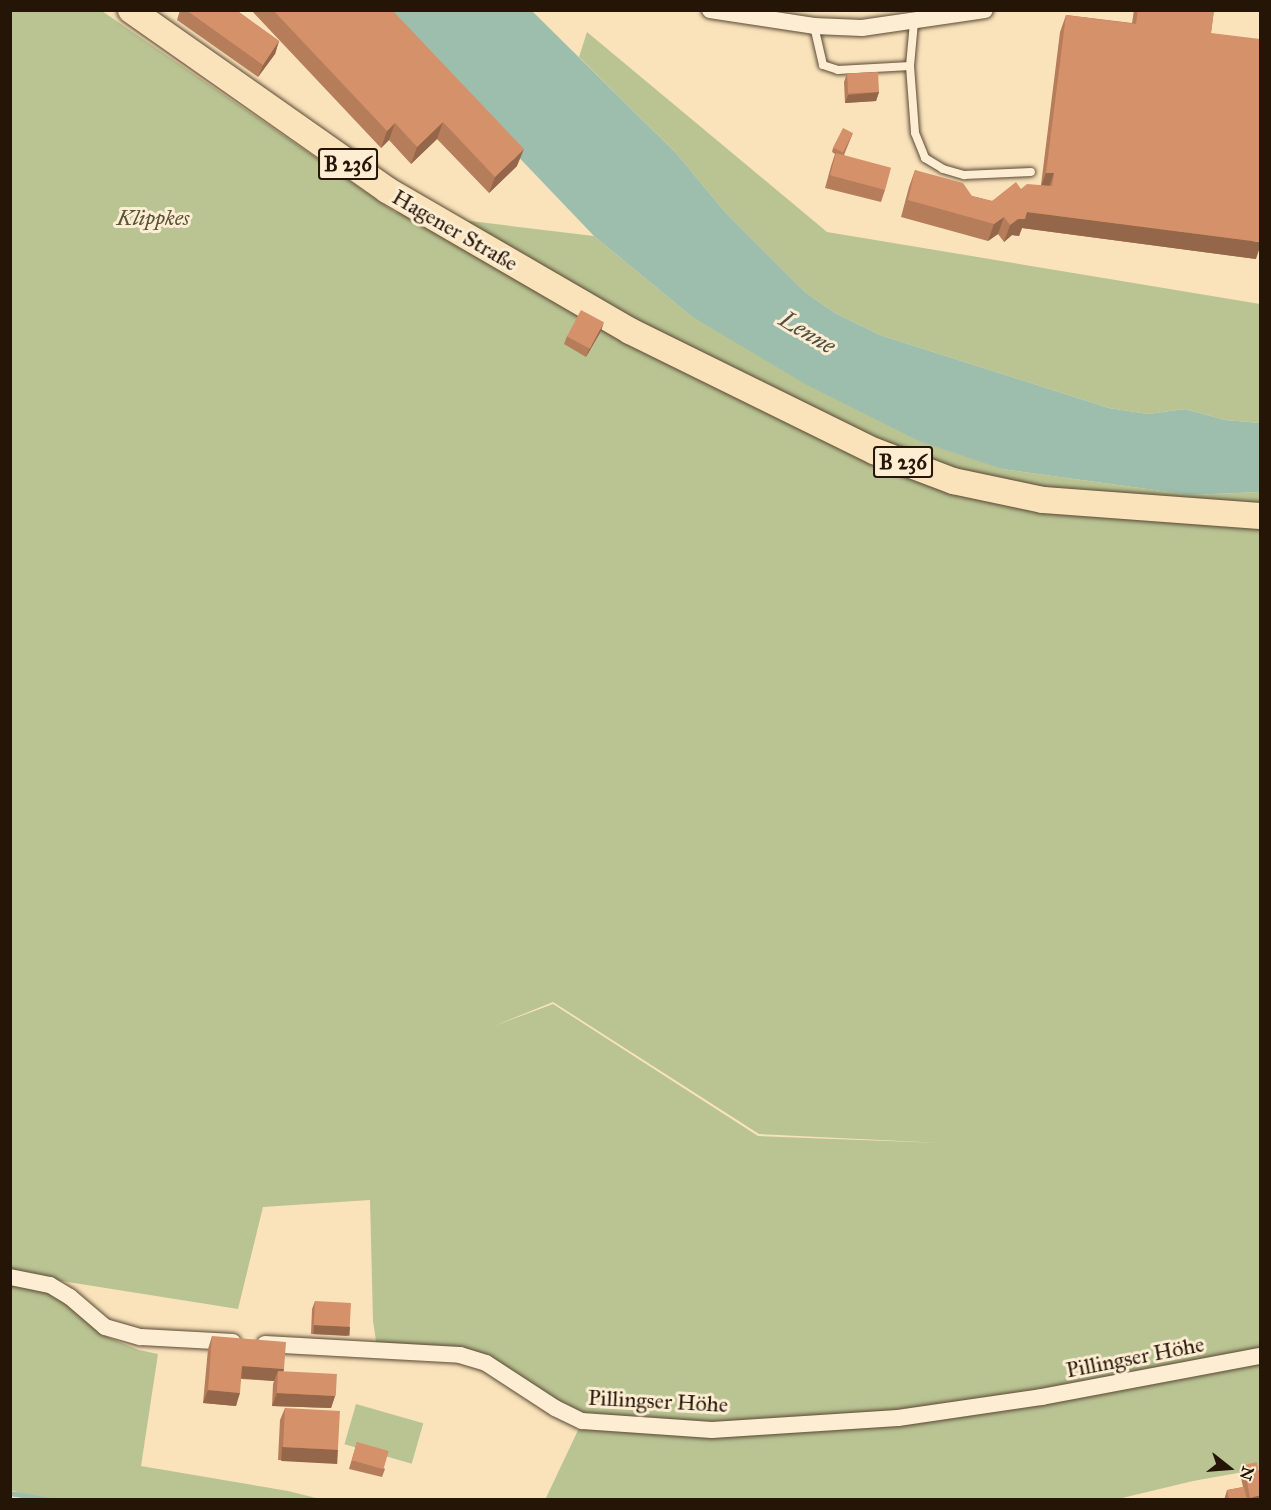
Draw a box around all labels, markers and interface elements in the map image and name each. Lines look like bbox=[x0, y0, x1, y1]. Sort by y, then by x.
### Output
road number: B 236 bbox=[318, 146, 378, 182]
street label: Hagener Straße bbox=[388, 183, 522, 277]
park label: Klippkes bbox=[117, 205, 189, 231]
water label: Lenne bbox=[774, 305, 840, 361]
road number: B 236 bbox=[873, 444, 933, 480]
street label: Pillingser Höhe bbox=[1064, 1331, 1206, 1383]
street label: Pillingser Höhe bbox=[587, 1384, 729, 1418]
north arrow bbox=[1199, 1438, 1259, 1498]
text: N bbox=[1236, 1464, 1258, 1483]

